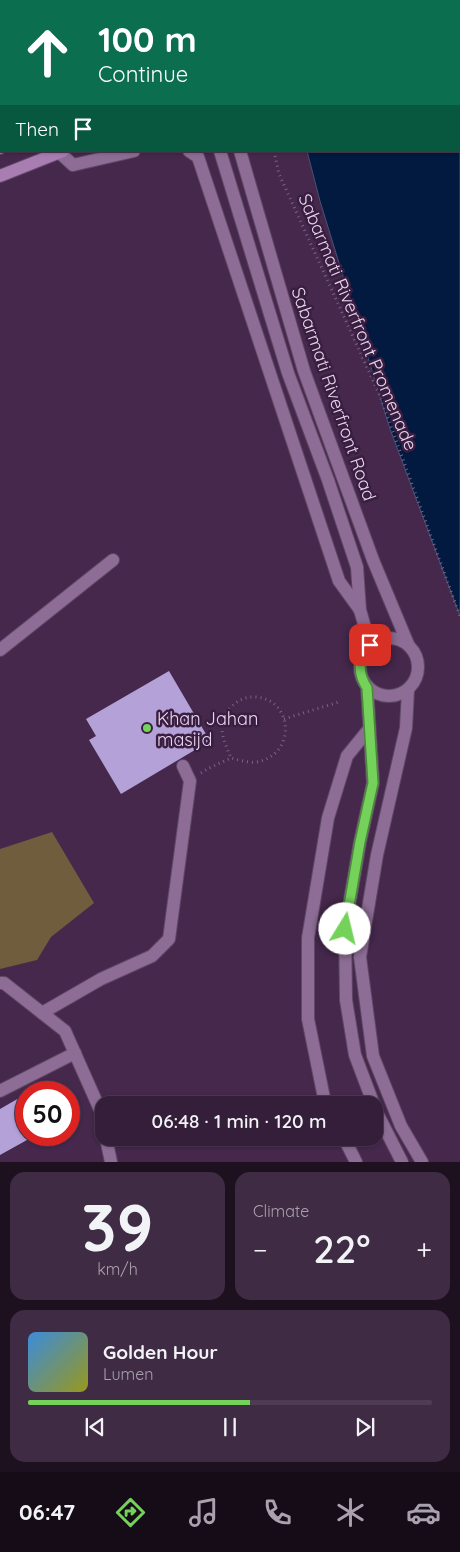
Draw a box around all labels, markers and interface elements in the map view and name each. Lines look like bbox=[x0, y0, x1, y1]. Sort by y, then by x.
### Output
text: 100 m bbox=[98, 17, 197, 61]
icon: ahead bbox=[15, 20, 80, 85]
text: Continue bbox=[98, 60, 188, 88]
icon: arrive bbox=[69, 115, 97, 143]
text: Then bbox=[15, 117, 59, 141]
street label: Sabarmati Riverfront Promenade bbox=[293, 190, 423, 454]
street label: Sabarmati Riverfront Road bbox=[287, 284, 381, 504]
pin bbox=[349, 624, 391, 666]
icon: arrive bbox=[356, 631, 384, 659]
place label: Khan Jahan masijd bbox=[157, 707, 258, 751]
marker: Khan Jahan masijd bbox=[141, 722, 153, 734]
position arrow bbox=[318, 902, 370, 954]
speed limit sign: 50 bbox=[15, 1081, 80, 1146]
text: 06:48 · 1 min · 120 m bbox=[152, 1109, 326, 1133]
text: 39 bbox=[82, 1186, 153, 1267]
text: Climate bbox=[253, 1201, 309, 1221]
text: 22° bbox=[313, 1225, 370, 1273]
text: − bbox=[253, 1232, 268, 1267]
text: + bbox=[416, 1232, 432, 1267]
text: km/h bbox=[97, 1259, 138, 1279]
text: Golden Hour bbox=[103, 1340, 218, 1364]
text: Lumen bbox=[103, 1364, 154, 1384]
icon: previous bbox=[81, 1413, 109, 1441]
icon: pause bbox=[216, 1413, 244, 1441]
icon: next bbox=[351, 1413, 379, 1441]
icon: directions bbox=[113, 1495, 148, 1530]
icon: music bbox=[186, 1495, 221, 1530]
icon: phone bbox=[260, 1495, 295, 1530]
icon: climate bbox=[333, 1495, 368, 1530]
icon: car bbox=[406, 1495, 441, 1530]
text: 06:47 bbox=[19, 1498, 75, 1526]

